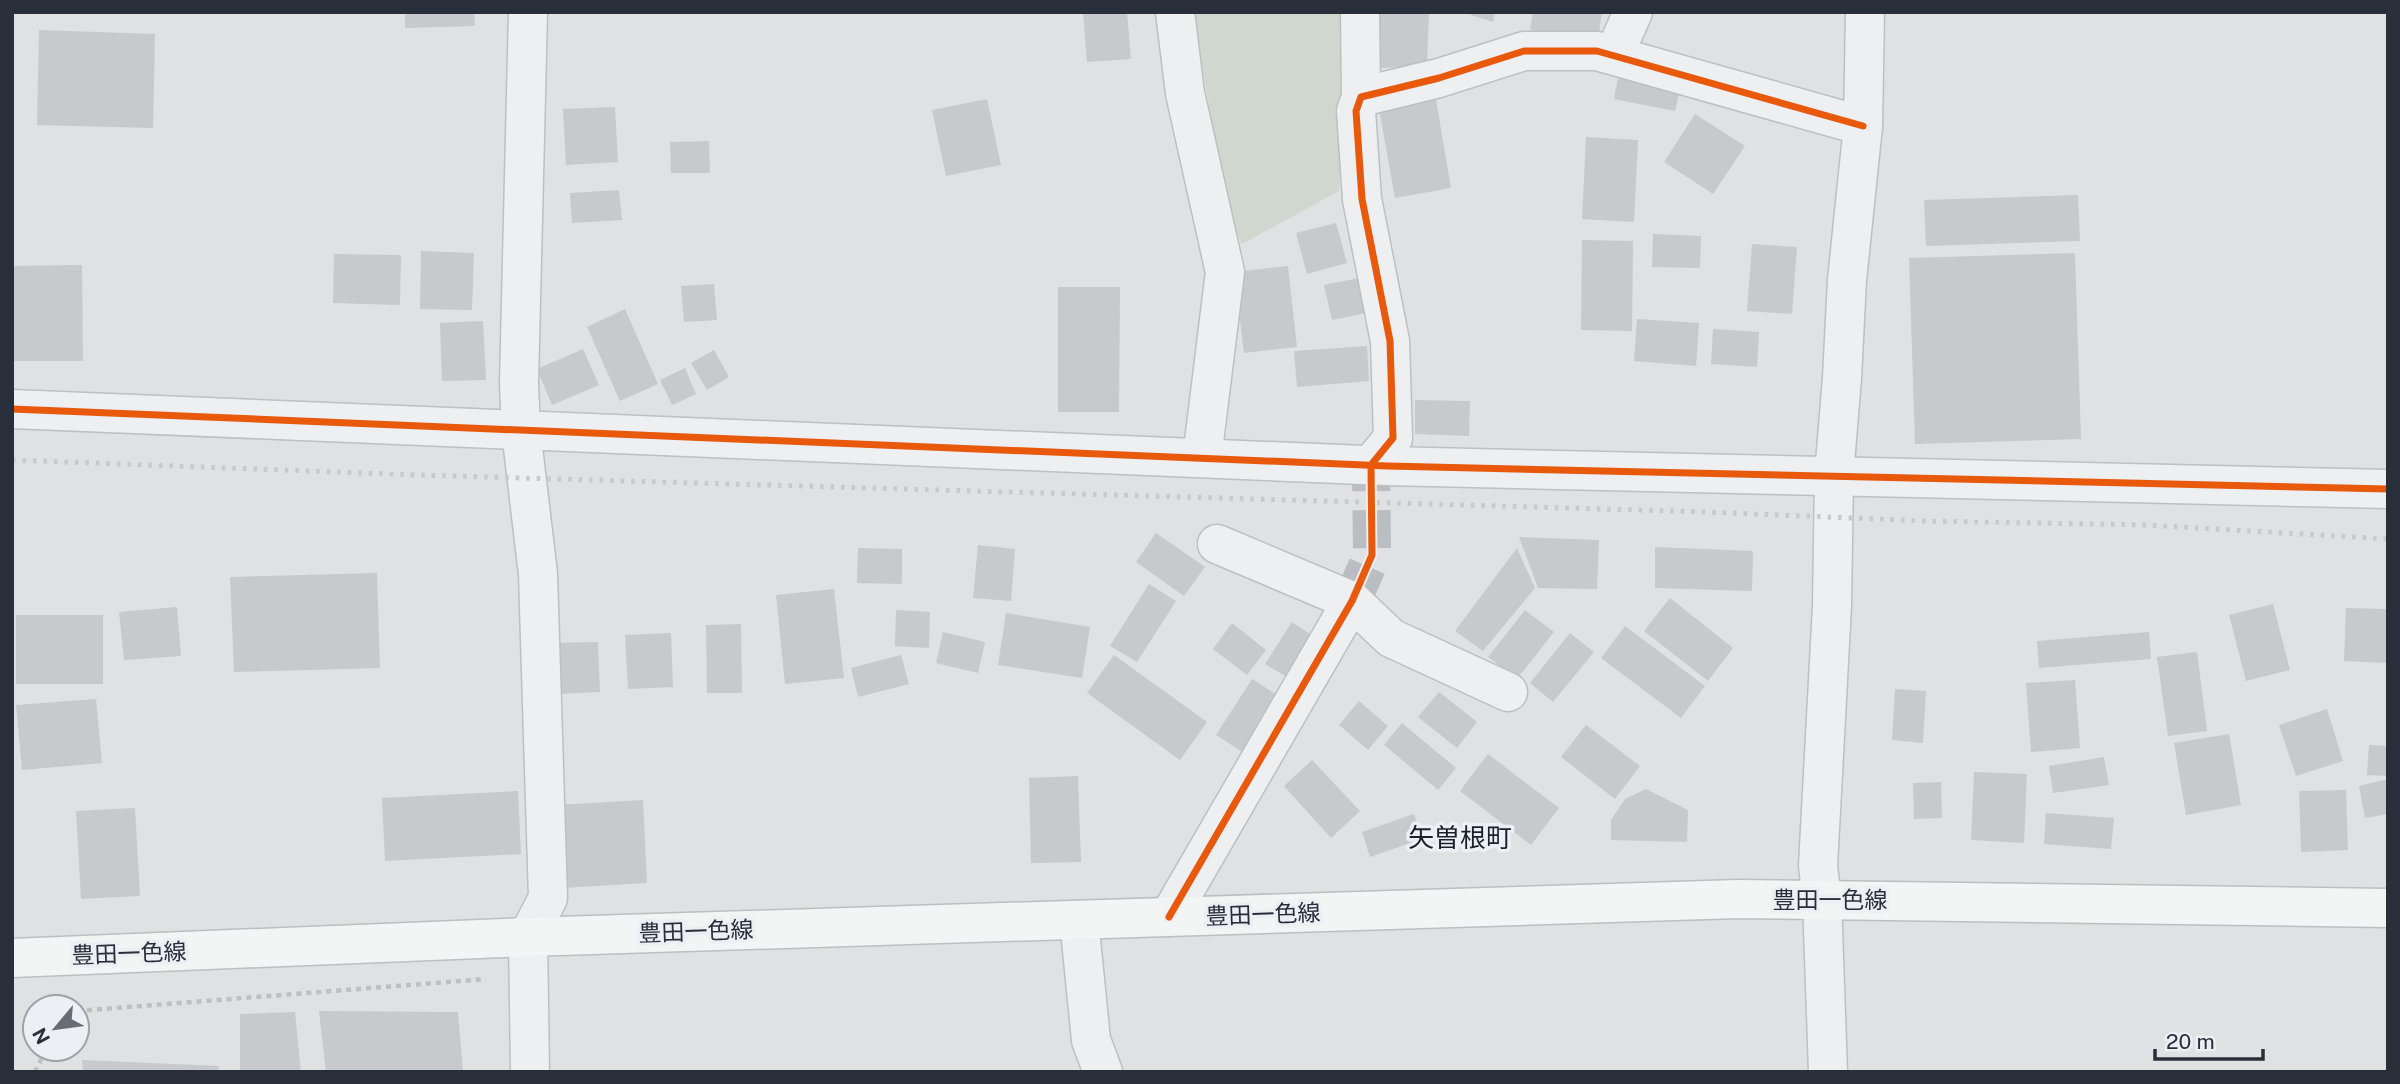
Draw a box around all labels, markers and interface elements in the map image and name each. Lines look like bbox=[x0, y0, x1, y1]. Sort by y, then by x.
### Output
district label: 矢曽根町 bbox=[1408, 822, 1512, 853]
street label: 豊田一色線 bbox=[1773, 886, 1888, 913]
street label: 豊田一色線 bbox=[1205, 899, 1321, 929]
street label: 豊田一色線 bbox=[638, 916, 754, 946]
street label: 豊田一色線 bbox=[71, 938, 187, 968]
north arrow bbox=[21, 993, 91, 1063]
scale bar bbox=[2155, 1018, 2264, 1062]
text: N bbox=[28, 1024, 54, 1048]
text: 20 m bbox=[2166, 1029, 2215, 1054]

